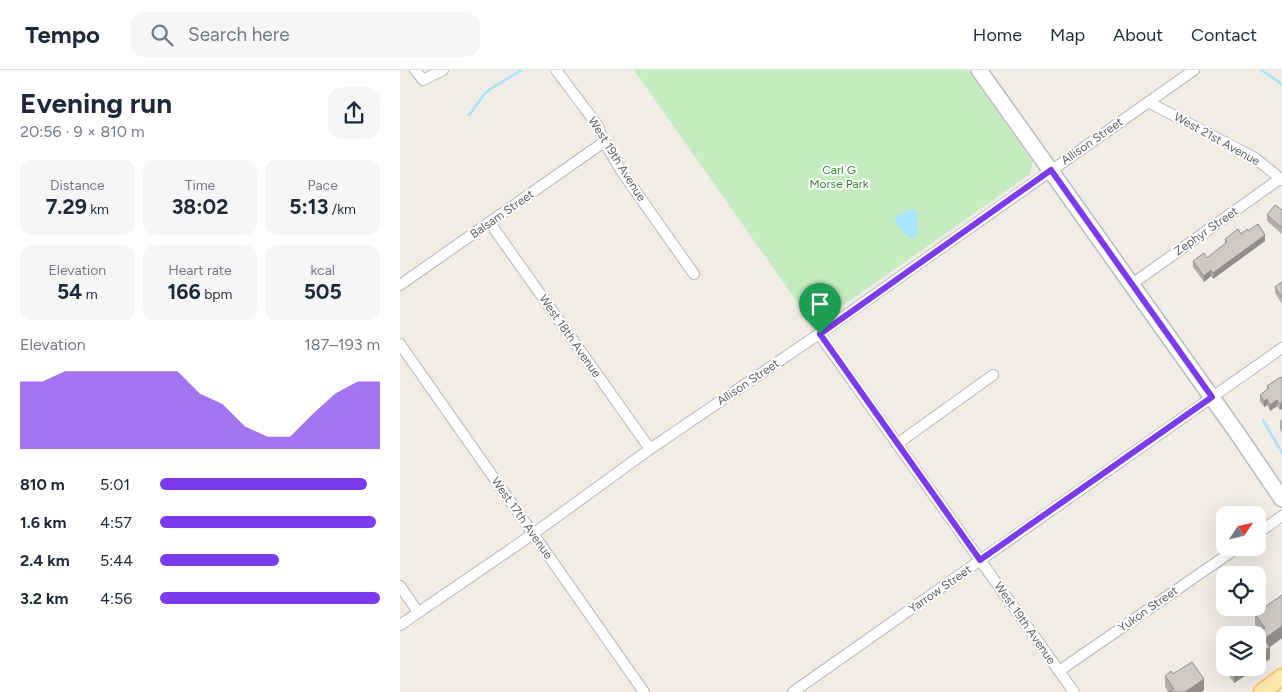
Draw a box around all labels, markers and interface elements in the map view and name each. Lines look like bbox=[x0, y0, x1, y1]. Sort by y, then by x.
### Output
search box bbox=[130, 12, 480, 57]
text: Tempo bbox=[25, 20, 100, 49]
icon: search bbox=[148, 21, 176, 49]
text: Search here bbox=[188, 23, 290, 46]
text: Home bbox=[973, 24, 1022, 46]
text: Map bbox=[1050, 24, 1085, 46]
text: About bbox=[1113, 24, 1163, 46]
text: Contact bbox=[1191, 24, 1257, 46]
text: Evening run bbox=[20, 86, 172, 120]
button: share bbox=[328, 87, 380, 139]
street label: West 21st Avenue bbox=[1172, 110, 1263, 169]
street label: West 19th Avenue bbox=[585, 114, 649, 204]
street label: Allison Street bbox=[1058, 114, 1126, 167]
text: 20:56 · 9 × 810 m bbox=[20, 122, 145, 141]
park label: Carl G Morse Park bbox=[809, 163, 869, 191]
text: Distance bbox=[50, 177, 105, 194]
text: Time bbox=[185, 177, 215, 194]
text: Pace bbox=[307, 177, 338, 194]
street label: Balsam Street bbox=[467, 187, 537, 241]
text: 7.29 bbox=[46, 194, 87, 219]
text: 38:02 bbox=[172, 194, 228, 219]
text: 5:13 bbox=[289, 194, 328, 219]
text: km bbox=[87, 201, 109, 218]
text: /km bbox=[328, 201, 356, 218]
street label: Zephyr Street bbox=[1171, 204, 1241, 258]
text: Elevation bbox=[49, 262, 106, 279]
text: Heart rate bbox=[168, 262, 232, 279]
text: kcal bbox=[310, 262, 335, 279]
text: 54 bbox=[57, 279, 82, 304]
text: 166 bbox=[167, 279, 201, 304]
text: 505 bbox=[304, 279, 342, 304]
pin bbox=[799, 283, 841, 334]
text: m bbox=[82, 286, 98, 303]
text: bpm bbox=[201, 286, 233, 303]
icon: arrive bbox=[806, 290, 834, 318]
street label: West 18th Avenue bbox=[536, 292, 604, 380]
text: Elevation bbox=[20, 335, 86, 354]
text: 187–193 m bbox=[304, 335, 380, 354]
street label: Allison Street bbox=[714, 356, 782, 408]
street label: West 17th Avenue bbox=[488, 474, 556, 562]
text: 810 m bbox=[20, 475, 65, 494]
text: 5:01 bbox=[100, 475, 130, 494]
north arrow bbox=[1216, 506, 1266, 556]
map controls bbox=[1216, 506, 1266, 676]
text: 1.6 km bbox=[20, 513, 66, 532]
text: 4:57 bbox=[100, 513, 132, 532]
text: 2.4 km bbox=[20, 551, 70, 570]
text: 5:44 bbox=[100, 551, 133, 570]
street label: Yarrow Street bbox=[906, 562, 975, 616]
button: locate bbox=[1216, 566, 1266, 616]
street label: West 19th Avenue bbox=[991, 579, 1059, 667]
street label: Yukon Street bbox=[1116, 583, 1181, 635]
text: 3.2 km bbox=[20, 589, 69, 608]
text: 4:56 bbox=[100, 589, 132, 608]
button: layers bbox=[1216, 626, 1266, 676]

